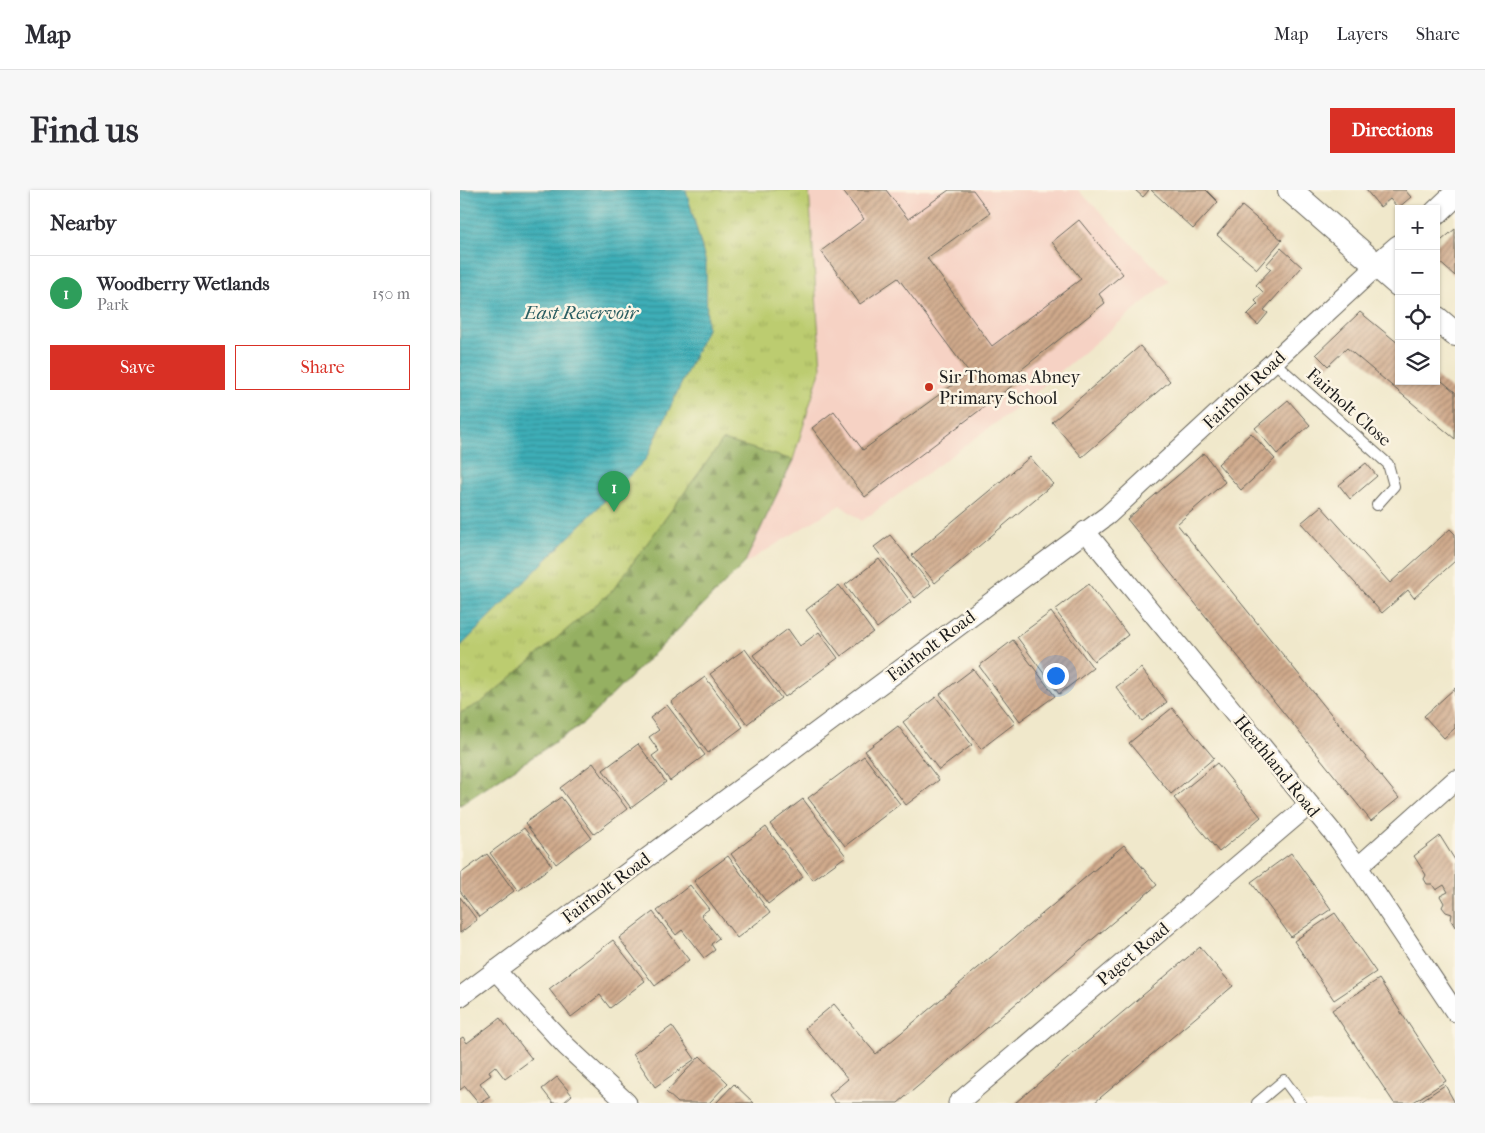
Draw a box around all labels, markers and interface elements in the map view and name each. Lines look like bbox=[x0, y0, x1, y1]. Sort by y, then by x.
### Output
text: Map bbox=[25, 21, 71, 49]
text: Map bbox=[1274, 24, 1308, 45]
text: Layers bbox=[1336, 24, 1388, 45]
text: Share bbox=[1416, 24, 1460, 45]
button: Directions bbox=[1330, 108, 1455, 153]
text: Find us bbox=[30, 110, 139, 151]
map controls bbox=[1395, 205, 1440, 385]
button: + bbox=[1395, 205, 1440, 250]
text: Nearby bbox=[50, 211, 116, 235]
button: − bbox=[1395, 250, 1440, 295]
text: Woodberry Wetlands bbox=[97, 273, 270, 295]
text: 1 bbox=[63, 284, 69, 303]
text: 150 m bbox=[372, 284, 410, 303]
text: Park bbox=[97, 295, 129, 314]
button: locate bbox=[1395, 295, 1440, 340]
water label: East Reservoir bbox=[523, 302, 639, 324]
button: layers bbox=[1395, 340, 1440, 385]
button: Save bbox=[50, 345, 225, 390]
button: Share bbox=[235, 345, 410, 390]
street label: Fairholt Road bbox=[1199, 347, 1290, 434]
street label: Fairholt Close bbox=[1302, 364, 1395, 451]
place label: Sir Thomas Abney Primary School bbox=[939, 367, 1081, 409]
marker: Sir Thomas Abney Primary School bbox=[923, 381, 935, 393]
pin: 1 bbox=[598, 471, 630, 512]
street label: Fairholt Road bbox=[883, 606, 980, 686]
your location bbox=[1043, 663, 1069, 689]
street label: Heathland Road bbox=[1229, 711, 1324, 822]
street label: Fairholt Road bbox=[558, 848, 655, 928]
street label: Paget Road bbox=[1093, 918, 1174, 991]

